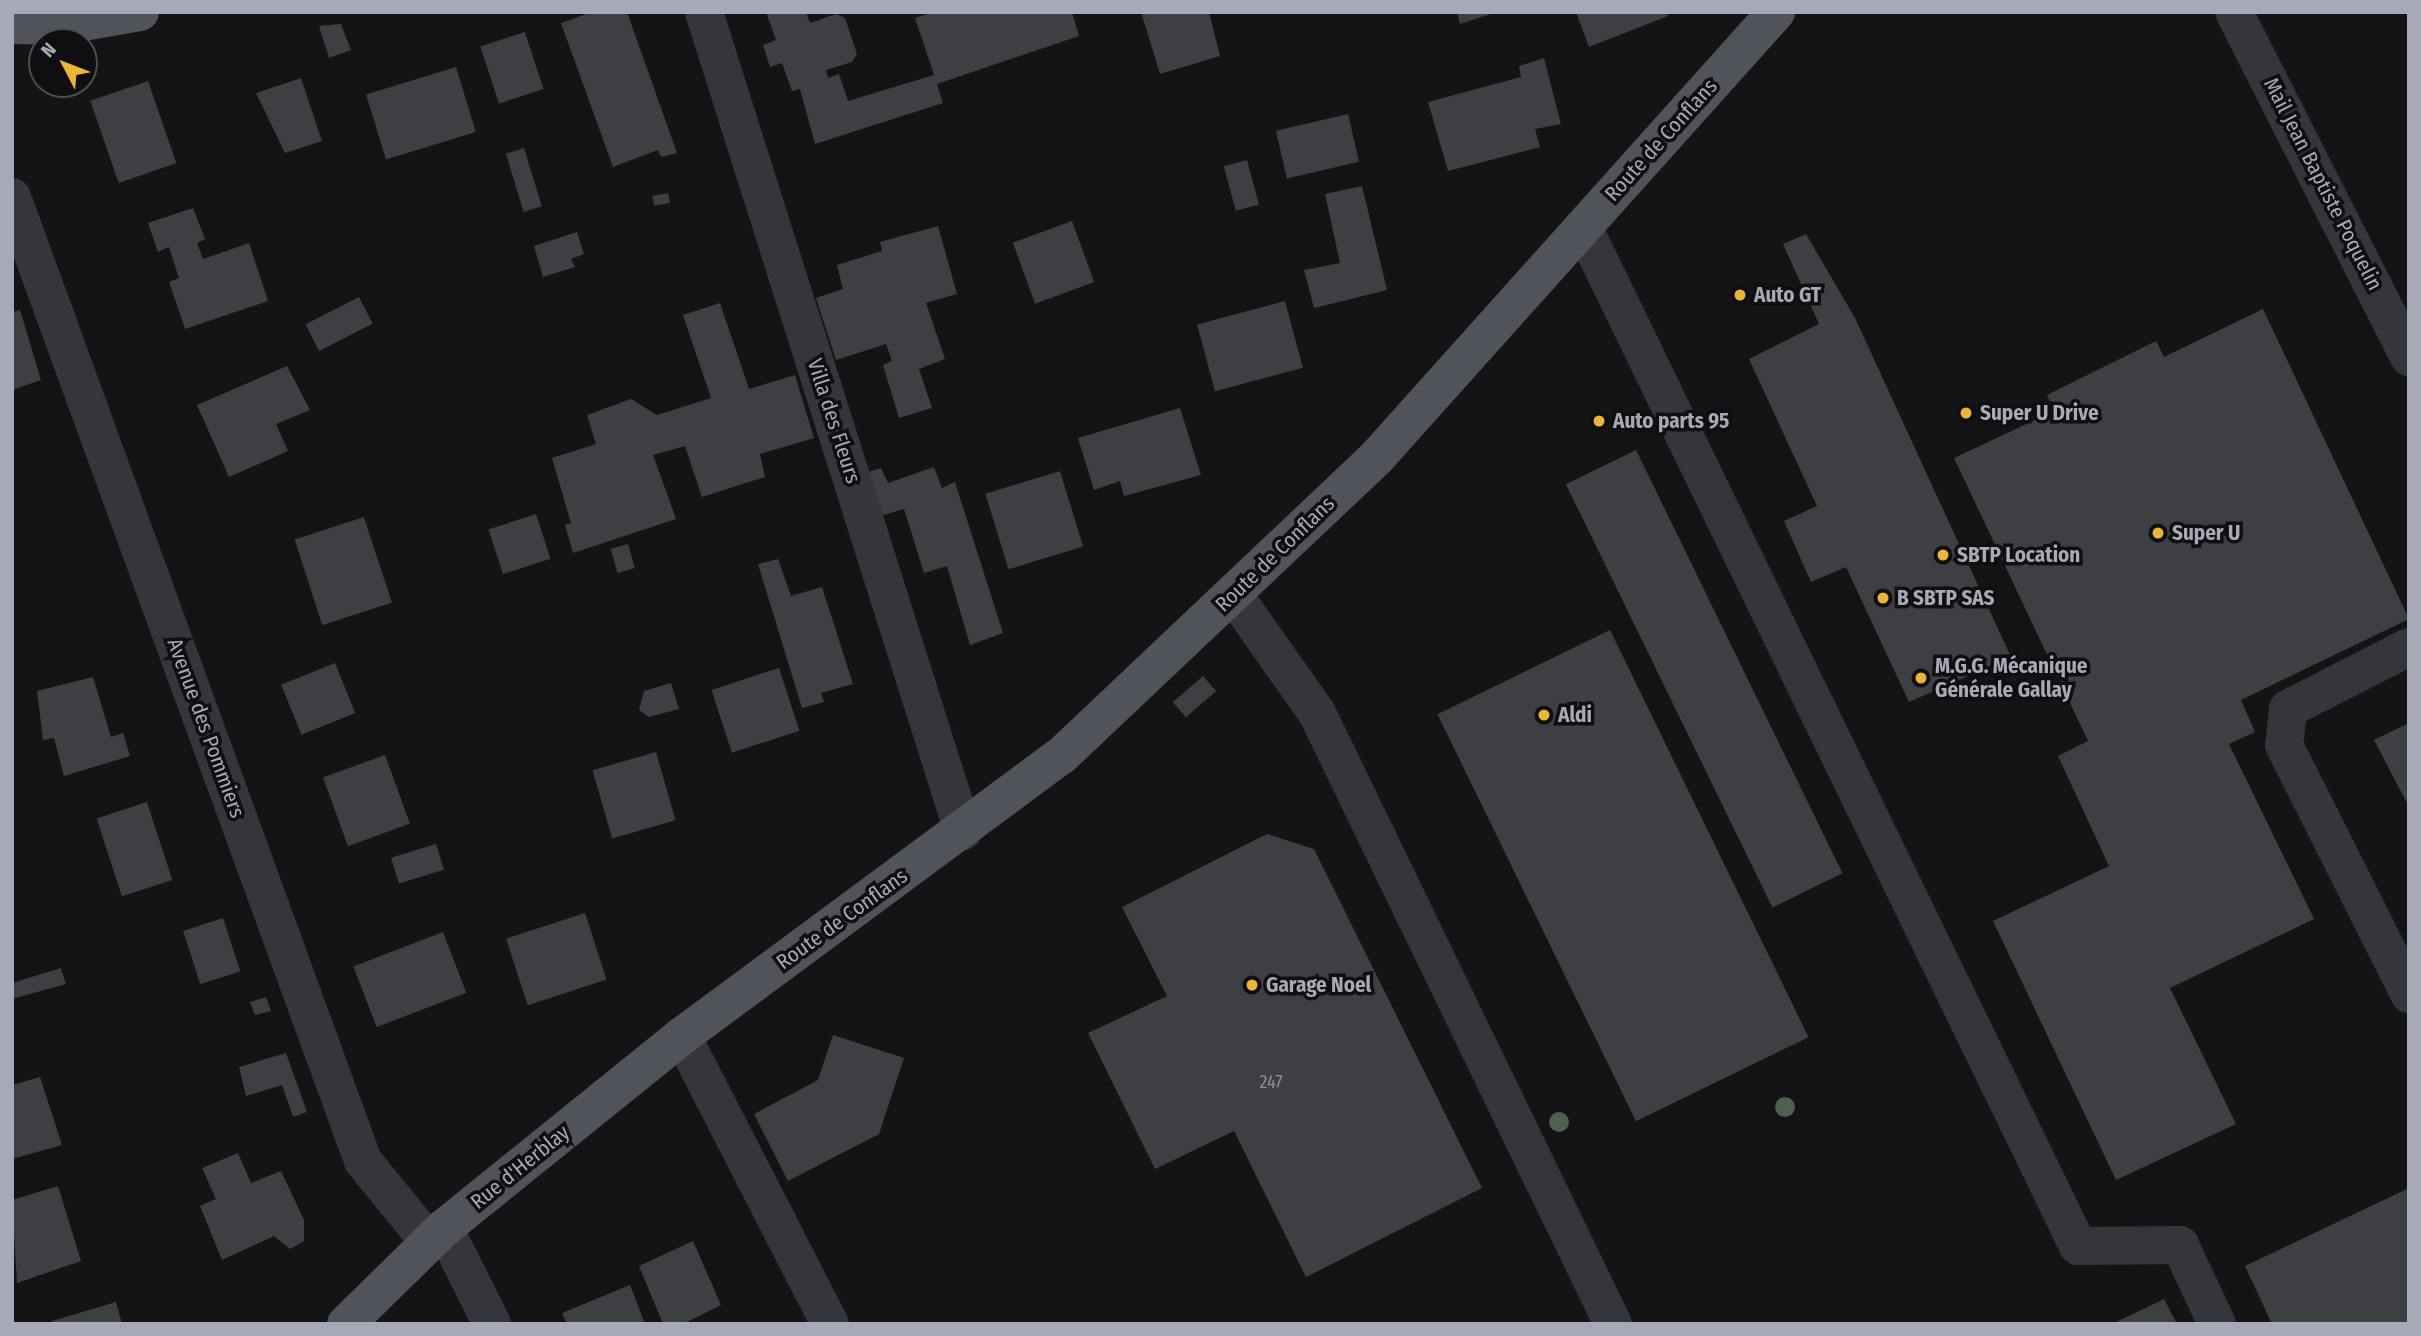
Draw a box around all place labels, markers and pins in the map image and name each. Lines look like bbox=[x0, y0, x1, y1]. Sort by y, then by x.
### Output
place label: Auto GT bbox=[1754, 282, 1821, 308]
marker: Auto GT bbox=[1732, 287, 1748, 303]
place label: Super U Drive bbox=[1980, 400, 2099, 426]
marker: Super U Drive bbox=[1958, 405, 1974, 421]
place label: Auto parts 95 bbox=[1613, 408, 1729, 434]
marker: Auto parts 95 bbox=[1591, 413, 1607, 429]
place label: Super U bbox=[2172, 520, 2240, 546]
marker: Super U bbox=[2150, 525, 2166, 541]
place label: SBTP Location bbox=[1957, 542, 2080, 568]
marker: SBTP Location bbox=[1935, 547, 1951, 563]
place label: B SBTP SAS bbox=[1897, 585, 1995, 611]
marker: B SBTP SAS bbox=[1875, 590, 1891, 606]
place label: M.G.G. Mécanique Générale Gallay bbox=[1935, 653, 2087, 703]
marker: M.G.G. Mécanique Générale Gallay bbox=[1913, 670, 1929, 686]
place label: Aldi bbox=[1558, 702, 1592, 728]
marker: Aldi bbox=[1536, 707, 1552, 723]
place label: Garage Noel bbox=[1266, 972, 1371, 998]
marker: Garage Noel bbox=[1244, 977, 1260, 993]

